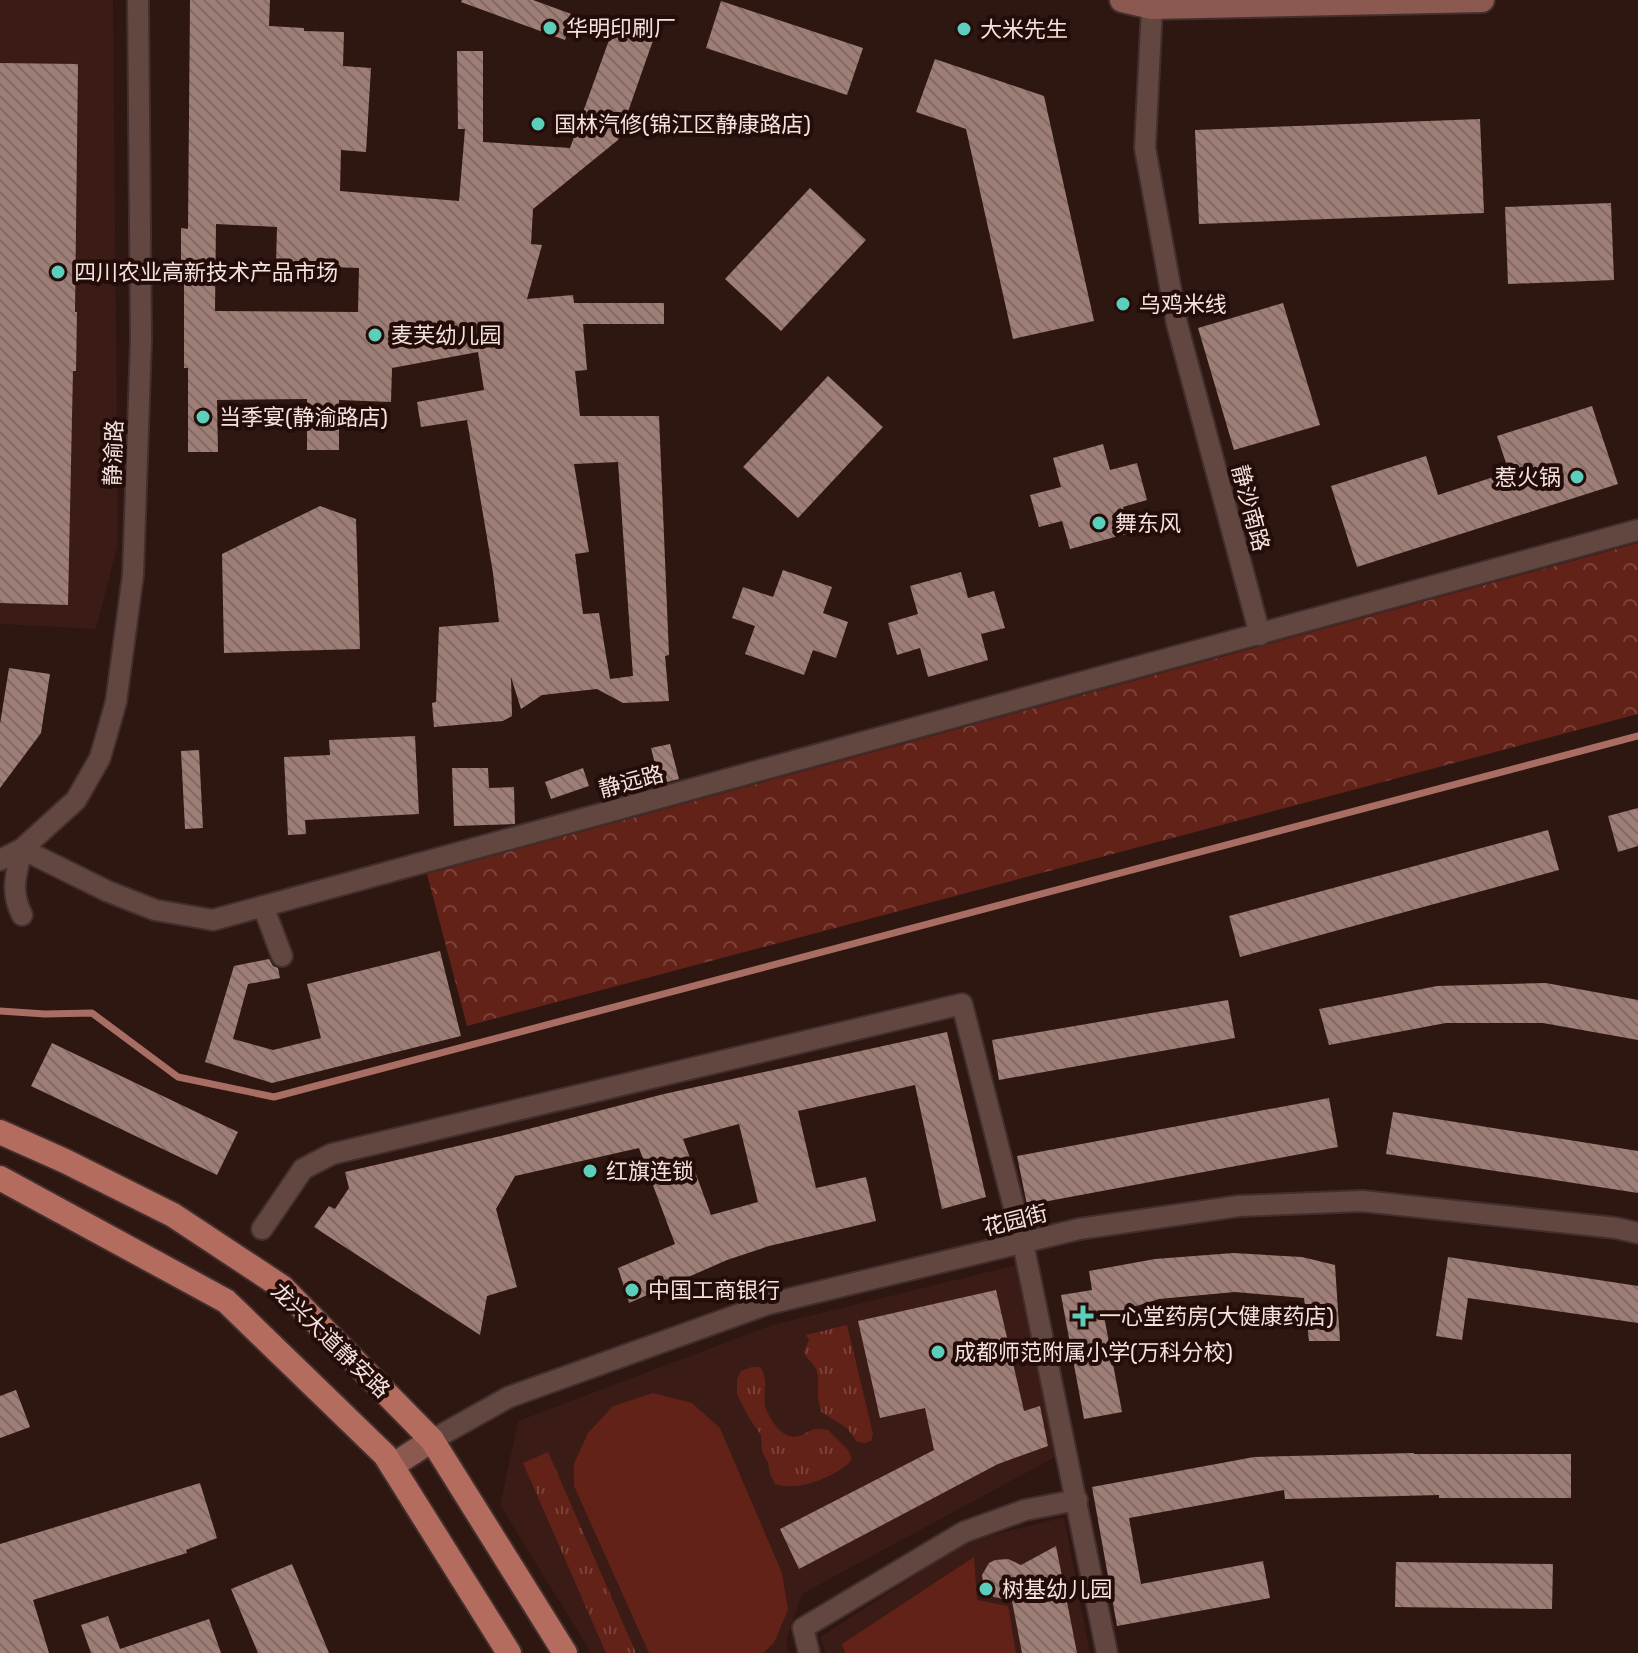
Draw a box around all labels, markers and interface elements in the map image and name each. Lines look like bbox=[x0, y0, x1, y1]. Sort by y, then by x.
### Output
place label: 华明印刷厂 bbox=[566, 15, 676, 42]
place label: 大米先生 bbox=[980, 16, 1068, 43]
marker: 华明印刷厂 bbox=[541, 19, 559, 37]
marker: 大米先生 bbox=[955, 20, 973, 38]
place label: 国林汽修(锦江区静康路店) bbox=[554, 111, 811, 138]
marker: 国林汽修(锦江区静康路店) bbox=[529, 115, 547, 133]
place label: 四川农业高新技术产品市场 bbox=[74, 259, 338, 286]
marker: 四川农业高新技术产品市场 bbox=[49, 263, 67, 281]
place label: 乌鸡米线 bbox=[1139, 291, 1227, 318]
marker: 乌鸡米线 bbox=[1114, 295, 1132, 313]
place label: 麦芙幼儿园 bbox=[391, 322, 501, 349]
marker: 麦芙幼儿园 bbox=[366, 326, 384, 344]
place label: 当季宴(静渝路店) bbox=[219, 404, 388, 431]
marker: 当季宴(静渝路店) bbox=[194, 408, 212, 426]
street label: 静渝路 bbox=[99, 420, 128, 486]
street label: 静沙南路 bbox=[1226, 462, 1275, 554]
place label: 惹火锅 bbox=[1495, 464, 1561, 491]
marker: 惹火锅 bbox=[1568, 468, 1586, 486]
place label: 舞东风 bbox=[1115, 510, 1181, 537]
marker: 舞东风 bbox=[1090, 514, 1108, 532]
street label: 静远路 bbox=[596, 760, 667, 803]
place label: 红旗连锁 bbox=[606, 1158, 694, 1185]
marker: 红旗连锁 bbox=[581, 1162, 599, 1180]
street label: 花园街 bbox=[980, 1199, 1050, 1242]
street label: 龙兴大道静安路 bbox=[266, 1277, 395, 1404]
place label: 中国工商银行 bbox=[648, 1277, 780, 1304]
marker: 中国工商银行 bbox=[623, 1281, 641, 1299]
place label: 一心堂药房(大健康药店) bbox=[1099, 1303, 1334, 1330]
marker: 一心堂药房(大健康药店) bbox=[1074, 1307, 1092, 1325]
place label: 成都师范附属小学(万科分校) bbox=[954, 1339, 1233, 1366]
marker: 成都师范附属小学(万科分校) bbox=[929, 1343, 947, 1361]
place label: 树基幼儿园 bbox=[1002, 1576, 1112, 1603]
marker: 树基幼儿园 bbox=[977, 1580, 995, 1598]

